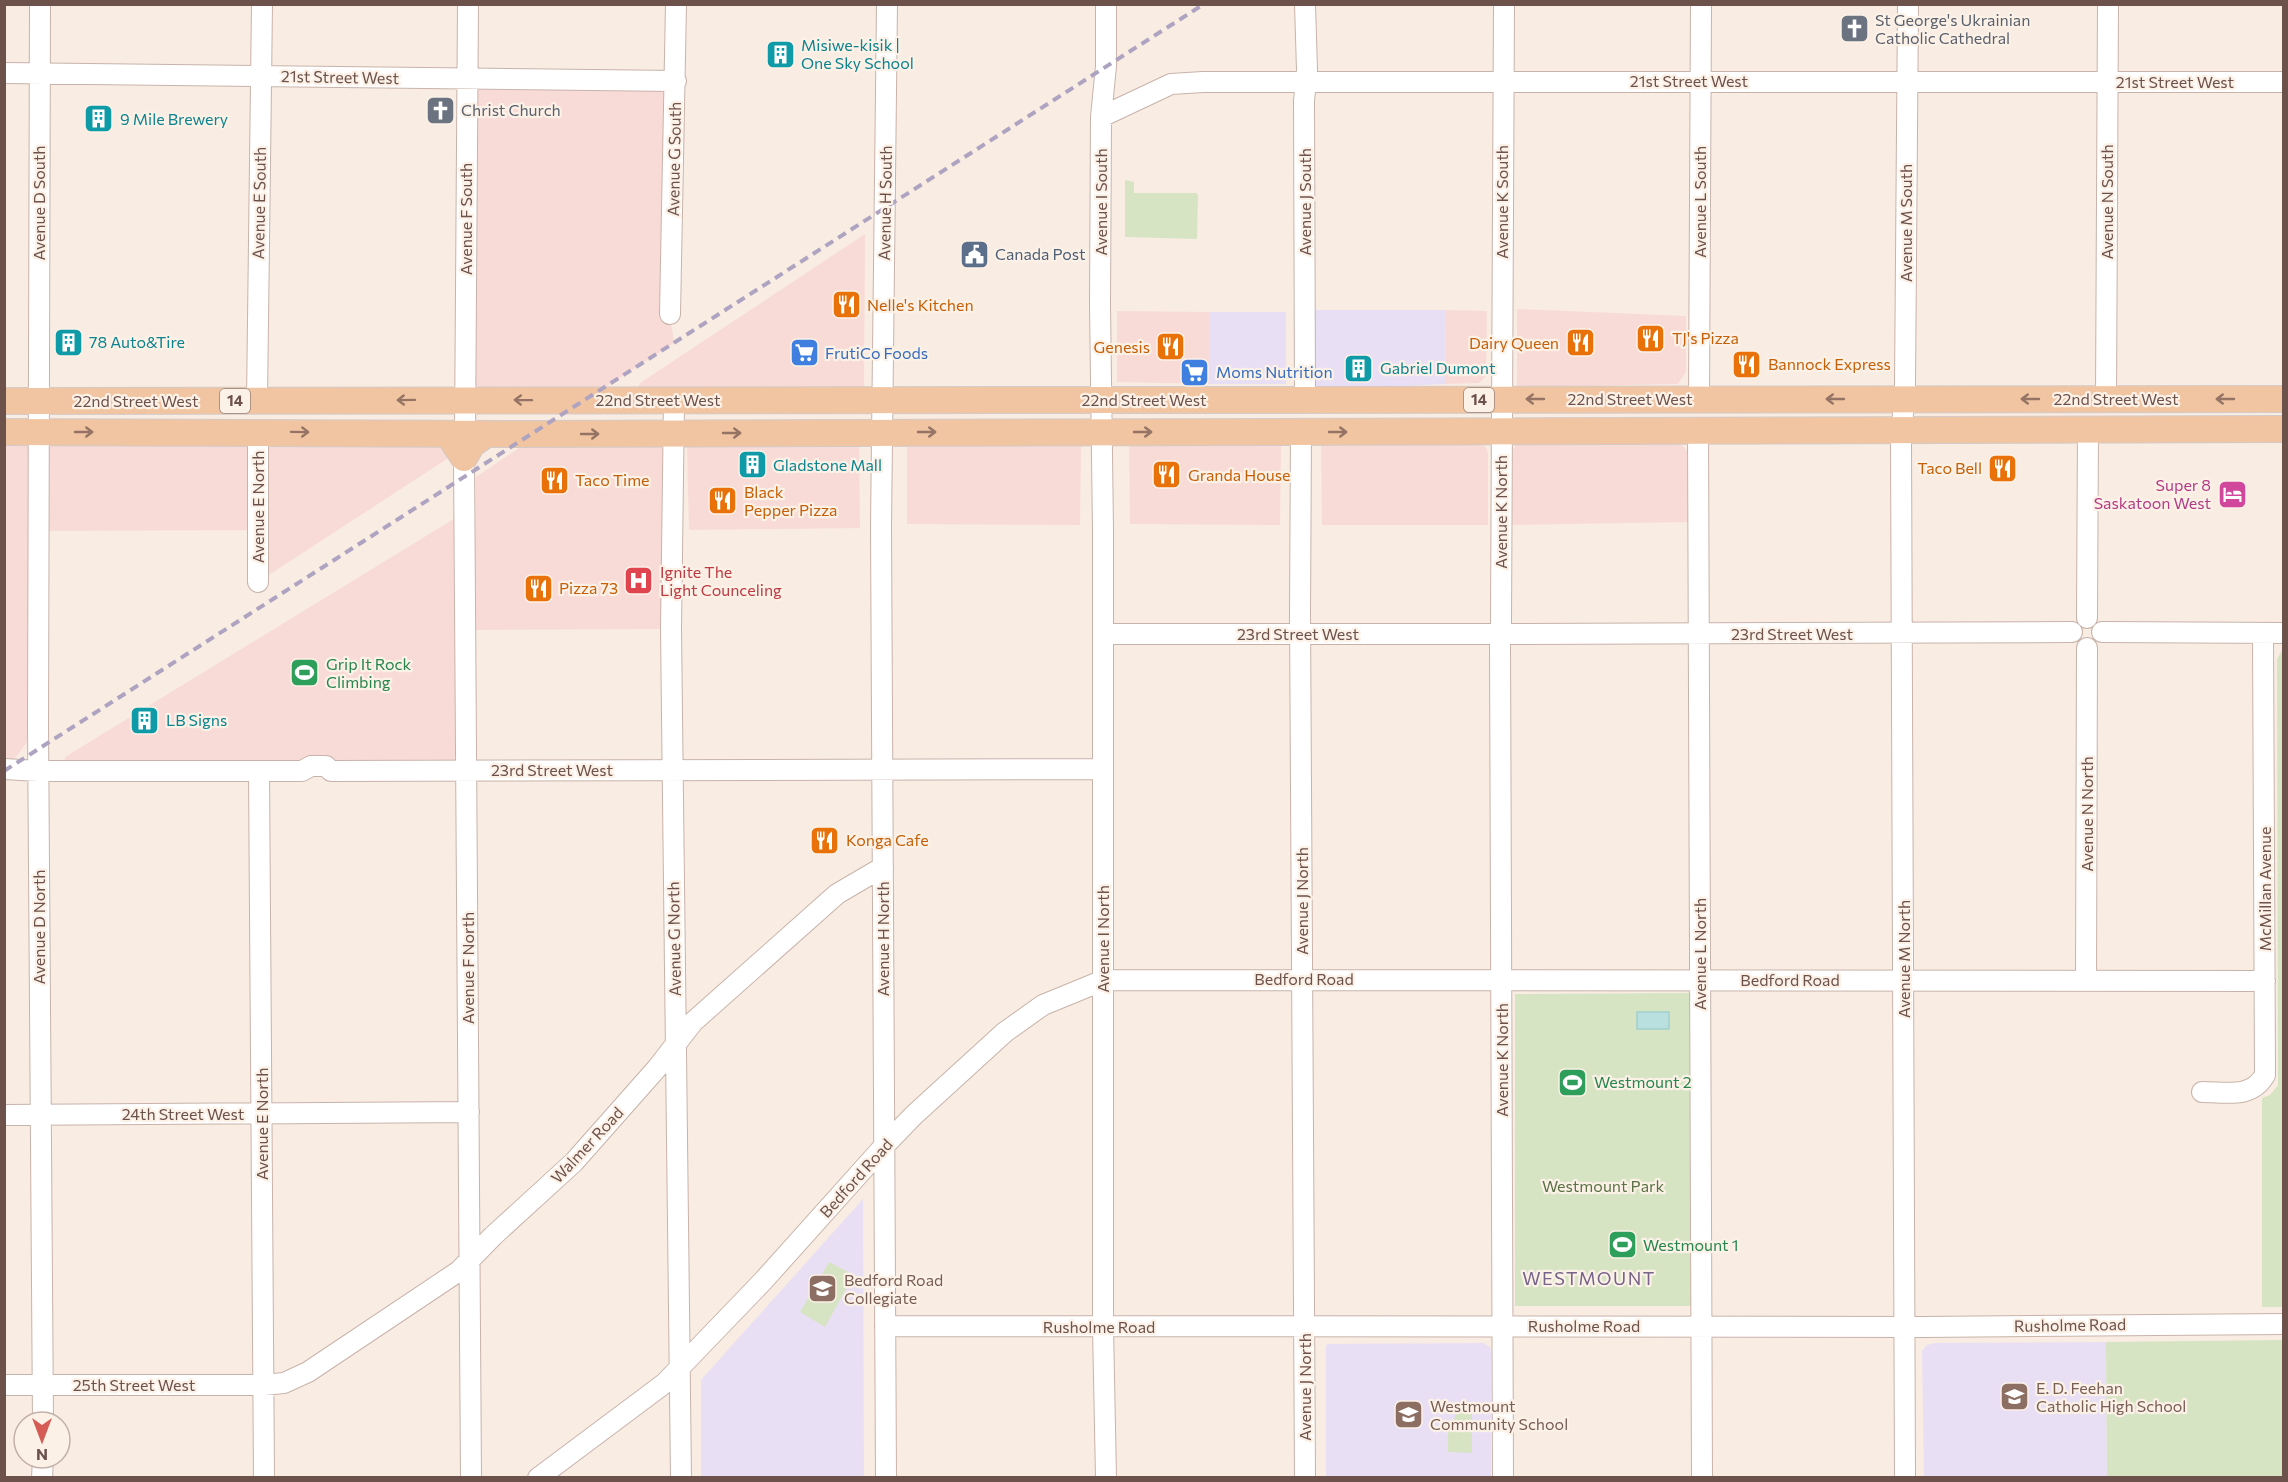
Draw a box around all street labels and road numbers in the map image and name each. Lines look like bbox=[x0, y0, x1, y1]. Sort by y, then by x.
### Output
street label: 21st Street West bbox=[281, 66, 400, 87]
street label: 21st Street West bbox=[1630, 71, 1749, 90]
street label: 21st Street West bbox=[2116, 72, 2235, 91]
street label: Avenue G South bbox=[663, 101, 684, 217]
street label: Avenue N South bbox=[2097, 144, 2116, 260]
street label: Avenue H South bbox=[874, 145, 895, 261]
street label: Avenue K South bbox=[1492, 145, 1511, 259]
street label: Avenue D South bbox=[29, 146, 48, 260]
street label: Avenue L South bbox=[1690, 146, 1709, 258]
street label: Avenue E South bbox=[248, 147, 269, 259]
street label: Avenue I South bbox=[1091, 148, 1110, 256]
street label: Avenue J South bbox=[1295, 148, 1314, 256]
street label: Avenue F South bbox=[456, 163, 475, 275]
street label: Avenue M South bbox=[1896, 164, 1915, 282]
road number: 14 bbox=[1464, 388, 1494, 412]
road number: 14 bbox=[220, 389, 250, 413]
street label: 22nd Street West bbox=[1568, 389, 1693, 408]
street label: 22nd Street West bbox=[2054, 389, 2179, 408]
street label: 22nd Street West bbox=[596, 390, 721, 409]
street label: 22nd Street West bbox=[1082, 390, 1207, 409]
street label: 22nd Street West bbox=[74, 391, 199, 410]
street label: Avenue E North bbox=[248, 451, 267, 563]
street label: Avenue K North bbox=[1491, 455, 1510, 569]
street label: 23rd Street West bbox=[1237, 624, 1360, 643]
street label: 23rd Street West bbox=[1731, 624, 1854, 643]
street label: Avenue N North bbox=[2077, 756, 2096, 872]
street label: 23rd Street West bbox=[491, 760, 614, 779]
street label: McMillan Avenue bbox=[2255, 827, 2274, 951]
street label: Avenue J North bbox=[1292, 847, 1311, 955]
street label: Avenue D North bbox=[29, 870, 48, 985]
street label: Avenue G North bbox=[663, 881, 684, 997]
street label: Avenue H North bbox=[873, 881, 892, 997]
street label: Avenue I North bbox=[1093, 885, 1112, 993]
street label: Avenue L North bbox=[1690, 898, 1709, 1010]
street label: Avenue M North bbox=[1894, 900, 1913, 1018]
street label: Avenue F North bbox=[458, 912, 477, 1024]
street label: Bedford Road bbox=[1254, 969, 1354, 988]
street label: Bedford Road bbox=[1740, 970, 1840, 989]
street label: Avenue K North bbox=[1492, 1003, 1511, 1117]
street label: Avenue E North bbox=[252, 1068, 271, 1180]
street label: Walmer Road bbox=[547, 1103, 627, 1187]
street label: 24th Street West bbox=[122, 1104, 245, 1123]
street label: Bedford Road bbox=[815, 1134, 896, 1221]
street label: Rusholme Road bbox=[2014, 1314, 2126, 1335]
street label: Rusholme Road bbox=[1528, 1316, 1640, 1335]
street label: Rusholme Road bbox=[1043, 1317, 1155, 1336]
street label: Avenue J North bbox=[1295, 1333, 1314, 1441]
street label: 25th Street West bbox=[73, 1375, 196, 1394]

